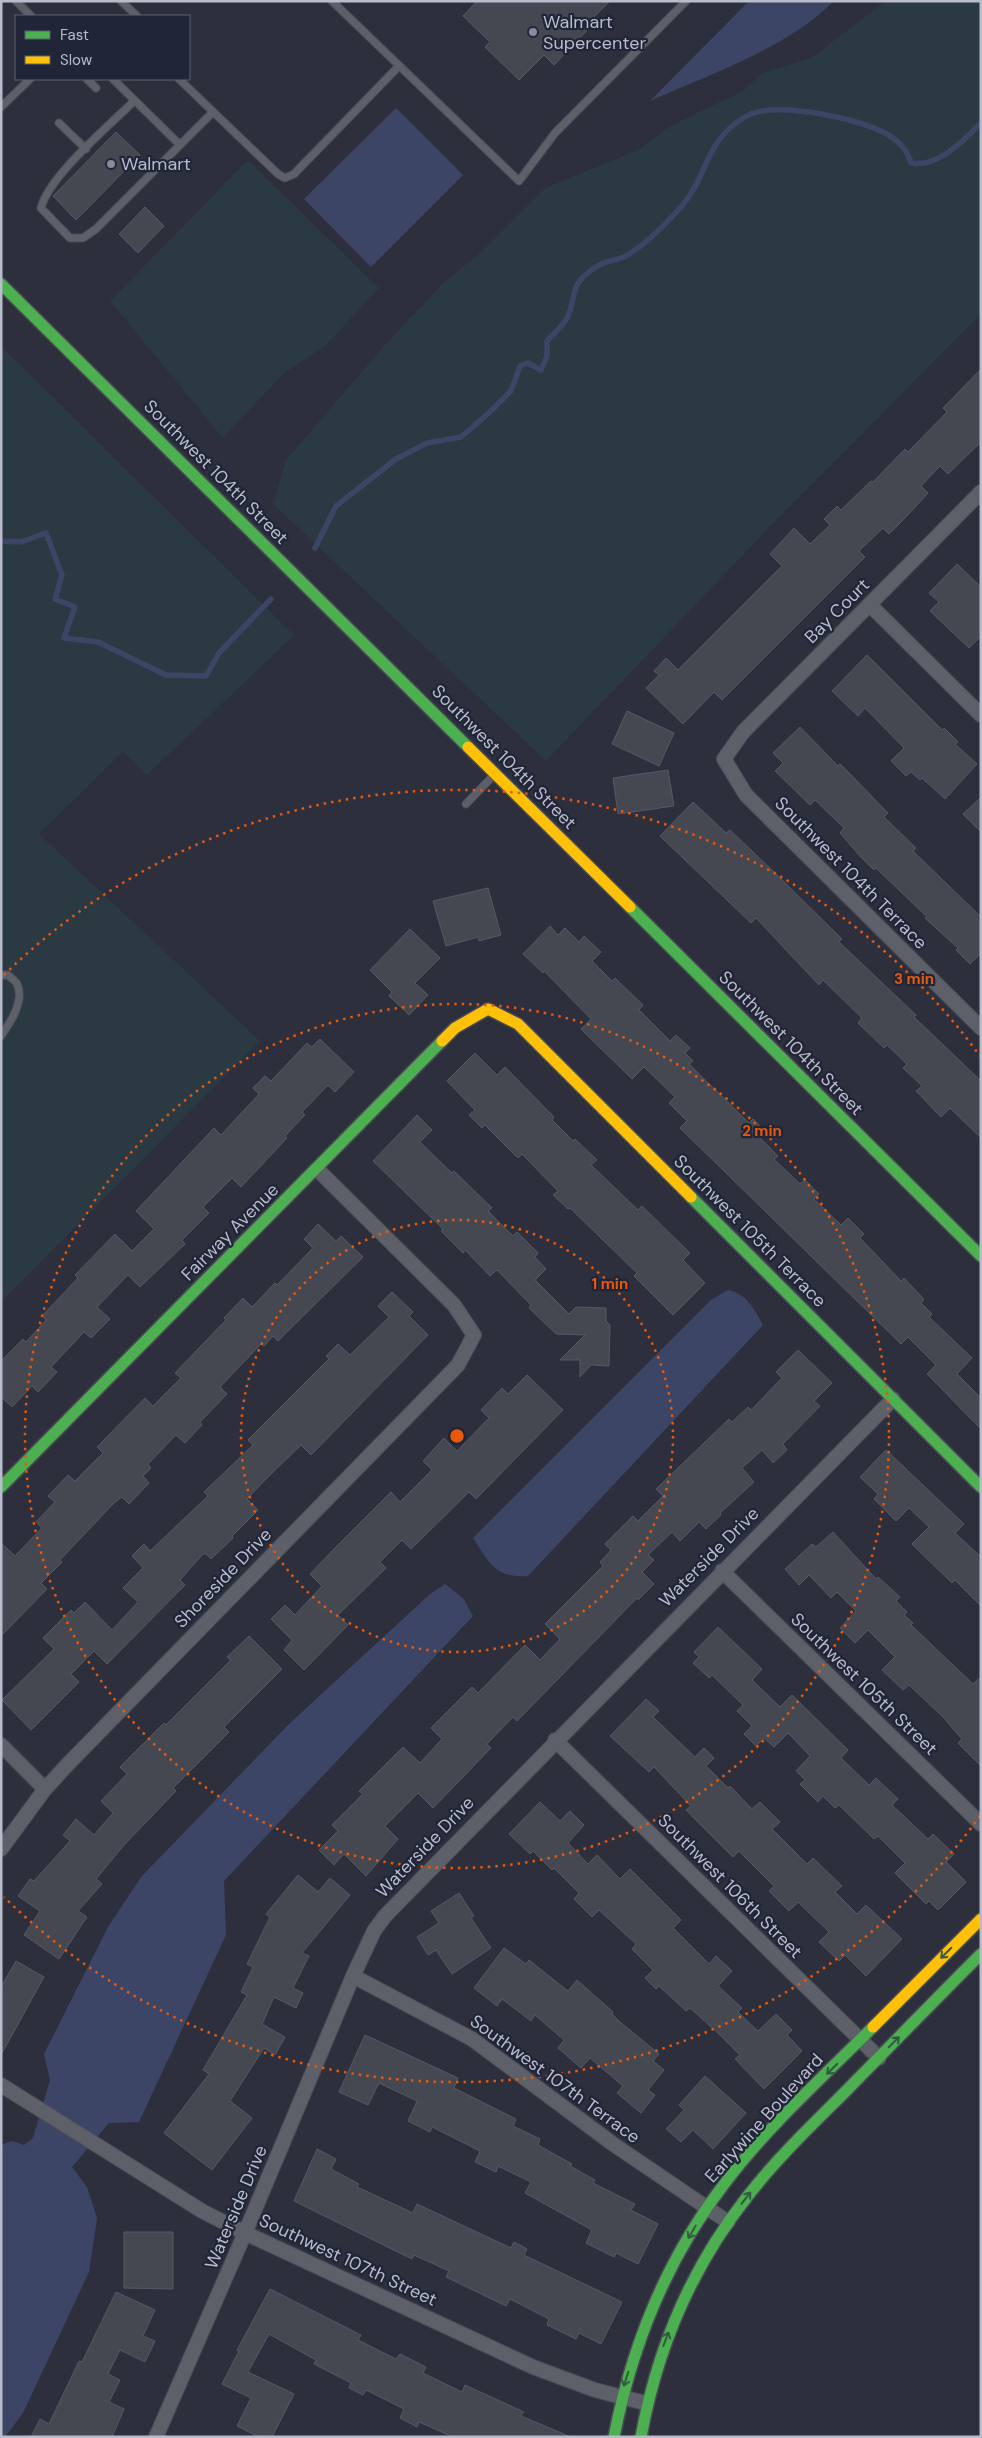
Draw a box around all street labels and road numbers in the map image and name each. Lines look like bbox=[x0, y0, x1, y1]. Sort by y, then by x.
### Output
street label: Southwest 104th Street bbox=[139, 395, 293, 549]
street label: Bay Court bbox=[799, 573, 875, 649]
street label: Southwest 104th Street bbox=[427, 680, 581, 834]
street label: Southwest 104th Terrace bbox=[770, 792, 932, 954]
street label: Southwest 104th Street bbox=[714, 966, 868, 1120]
street label: Southwest 105th Terrace bbox=[669, 1150, 831, 1312]
street label: Fairway Avenue bbox=[176, 1178, 284, 1286]
street label: Waterside Drive bbox=[654, 1502, 764, 1612]
street label: Shoreside Drive bbox=[169, 1523, 277, 1633]
street label: Southwest 105th Street bbox=[786, 1608, 942, 1760]
street label: Waterside Drive bbox=[370, 1791, 480, 1903]
street label: Southwest 106th Street bbox=[652, 1808, 808, 1964]
street label: Southwest 107th Terrace bbox=[465, 2009, 645, 2149]
street label: Earlywine Boulevard bbox=[699, 2048, 829, 2188]
street label: Waterside Drive bbox=[199, 2142, 273, 2272]
street label: Southwest 107th Street bbox=[255, 2208, 441, 2312]

